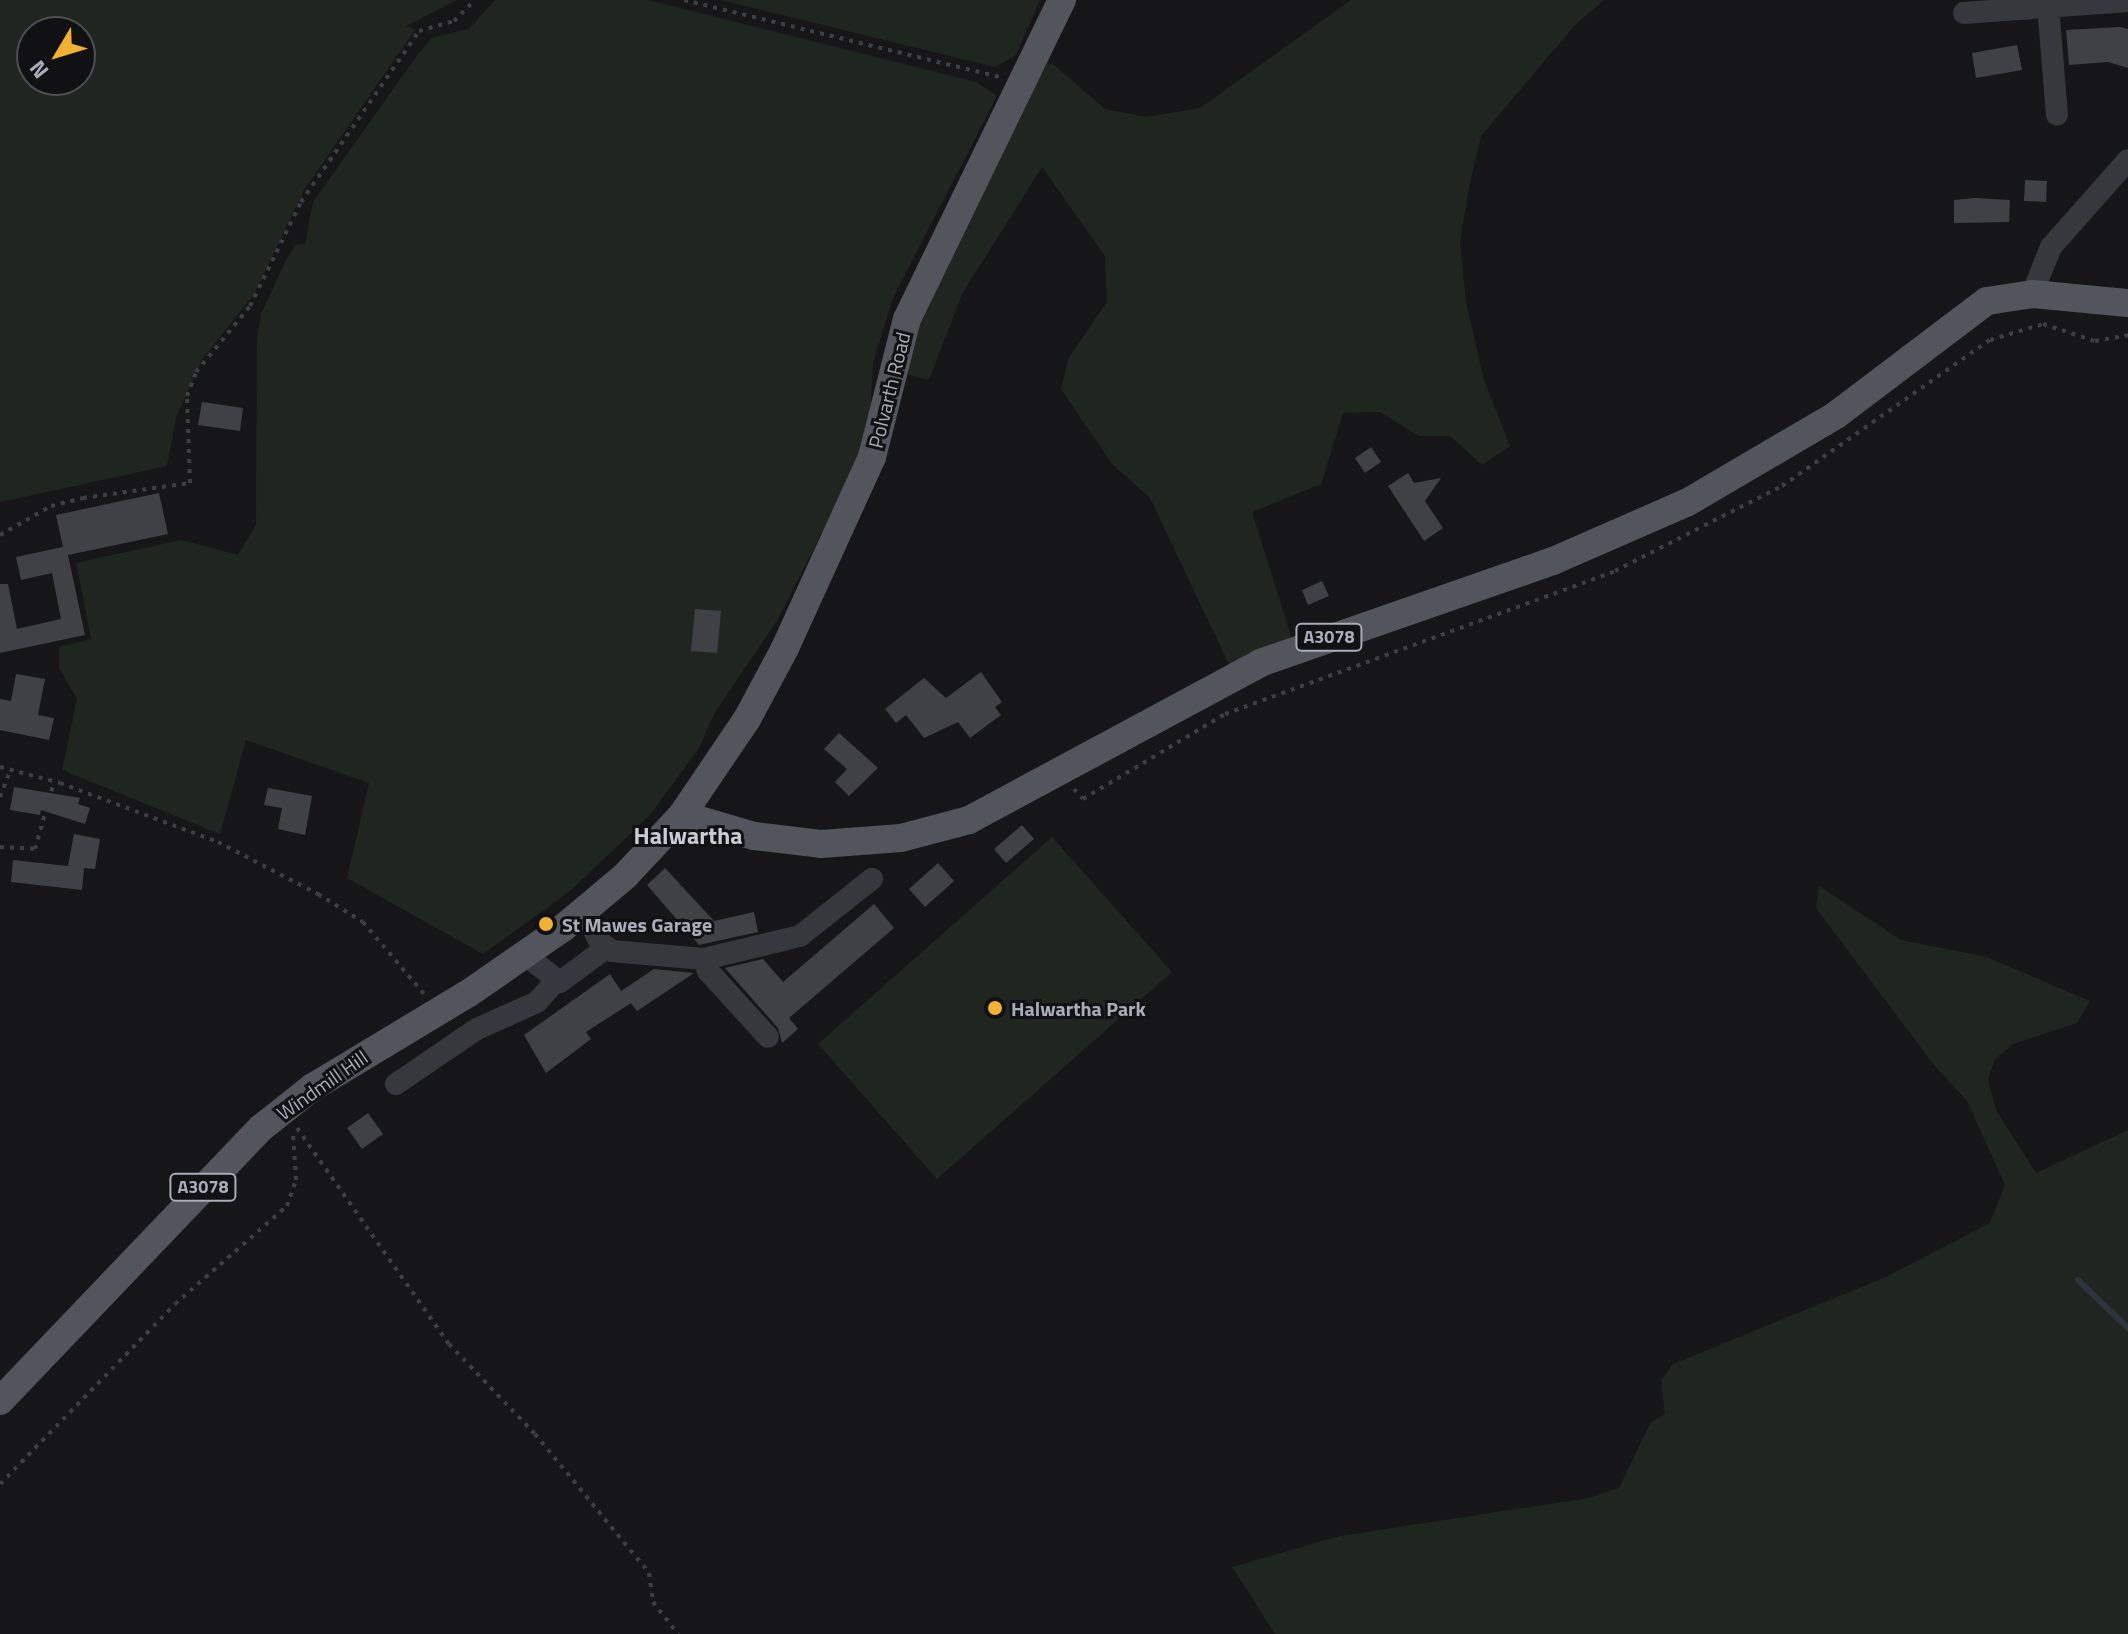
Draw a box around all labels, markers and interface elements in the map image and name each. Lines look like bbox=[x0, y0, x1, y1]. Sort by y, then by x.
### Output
north arrow bbox=[16, 16, 96, 96]
text: N bbox=[21, 53, 57, 86]
street label: Polvarth Road bbox=[863, 329, 915, 451]
road number: A3078 bbox=[1295, 623, 1363, 651]
district label: Halwartha bbox=[634, 822, 742, 850]
place label: St Mawes Garage bbox=[562, 912, 712, 936]
marker: St Mawes Garage bbox=[537, 915, 555, 933]
place label: Halwartha Park bbox=[1011, 996, 1146, 1020]
marker: Halwartha Park bbox=[986, 999, 1004, 1017]
street label: Windmill Hill bbox=[272, 1045, 372, 1125]
road number: A3078 bbox=[169, 1173, 237, 1201]

